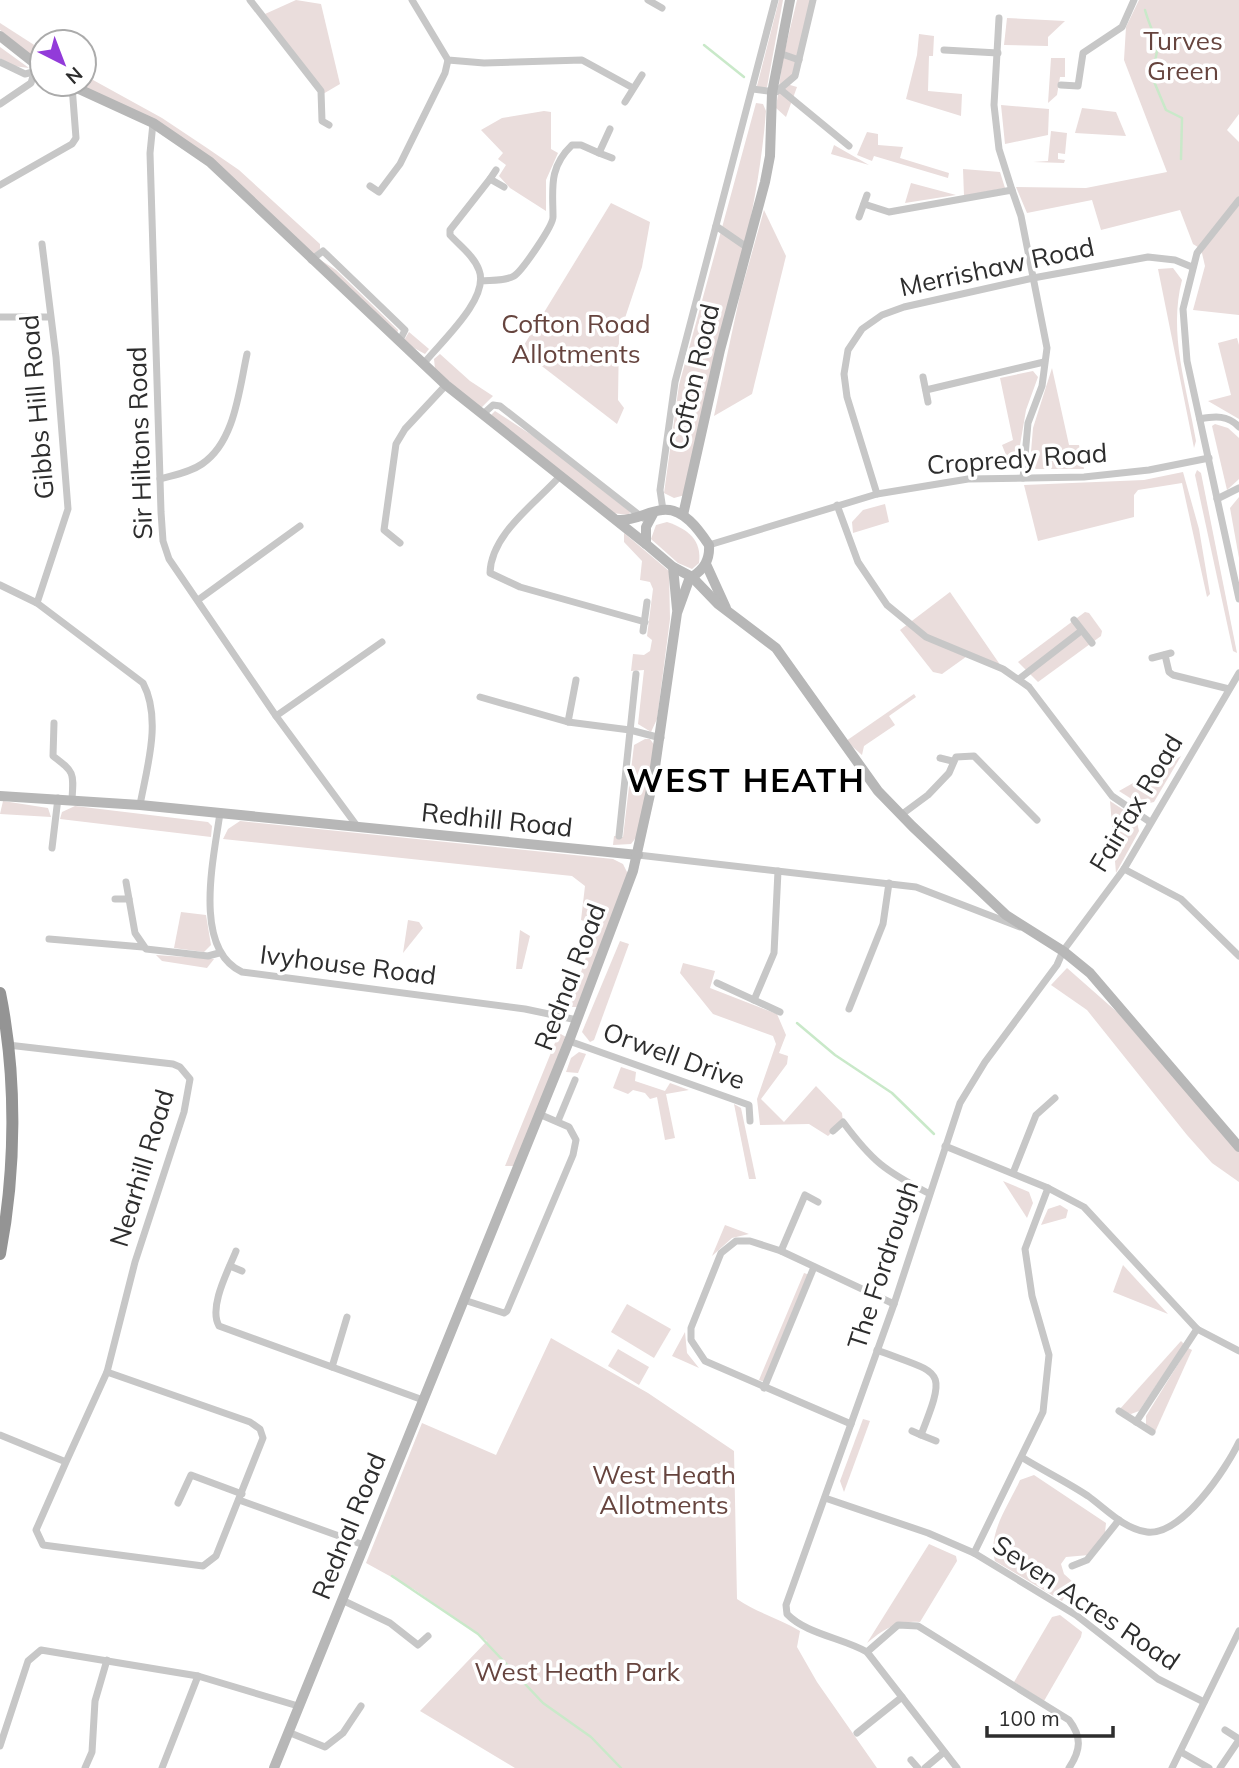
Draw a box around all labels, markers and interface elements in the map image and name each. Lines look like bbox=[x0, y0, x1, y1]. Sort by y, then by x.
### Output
park label: Turves Green bbox=[1143, 24, 1223, 87]
north arrow bbox=[28, 28, 98, 98]
text: N bbox=[61, 62, 88, 89]
street label: Merrishaw Road bbox=[897, 230, 1097, 303]
street label: Cofton Road bbox=[661, 300, 726, 453]
park label: Cofton Road Allotments bbox=[501, 307, 651, 370]
street label: Gibbs Hill Road bbox=[12, 313, 61, 501]
street label: Sir Hiltons Road bbox=[120, 346, 159, 540]
street label: Cropredy Road bbox=[926, 436, 1108, 481]
street label: Fairfax Road bbox=[1082, 728, 1190, 878]
district label: WEST HEATH bbox=[626, 759, 866, 800]
street label: Redhill Road bbox=[420, 795, 574, 844]
street label: Rednal Road bbox=[526, 899, 613, 1055]
street label: Ivyhouse Road bbox=[258, 937, 438, 992]
street label: Orwell Drive bbox=[599, 1015, 750, 1096]
street label: Nearhill Road bbox=[102, 1085, 181, 1251]
street label: The Fordrough bbox=[840, 1176, 925, 1354]
street label: Rednal Road bbox=[304, 1448, 393, 1604]
park label: West Heath Allotments bbox=[592, 1458, 736, 1521]
street label: Seven Acres Road bbox=[986, 1528, 1186, 1677]
park label: West Heath Park bbox=[474, 1655, 680, 1688]
scale bar bbox=[987, 1694, 1113, 1738]
text: 100 m bbox=[998, 1705, 1060, 1731]

